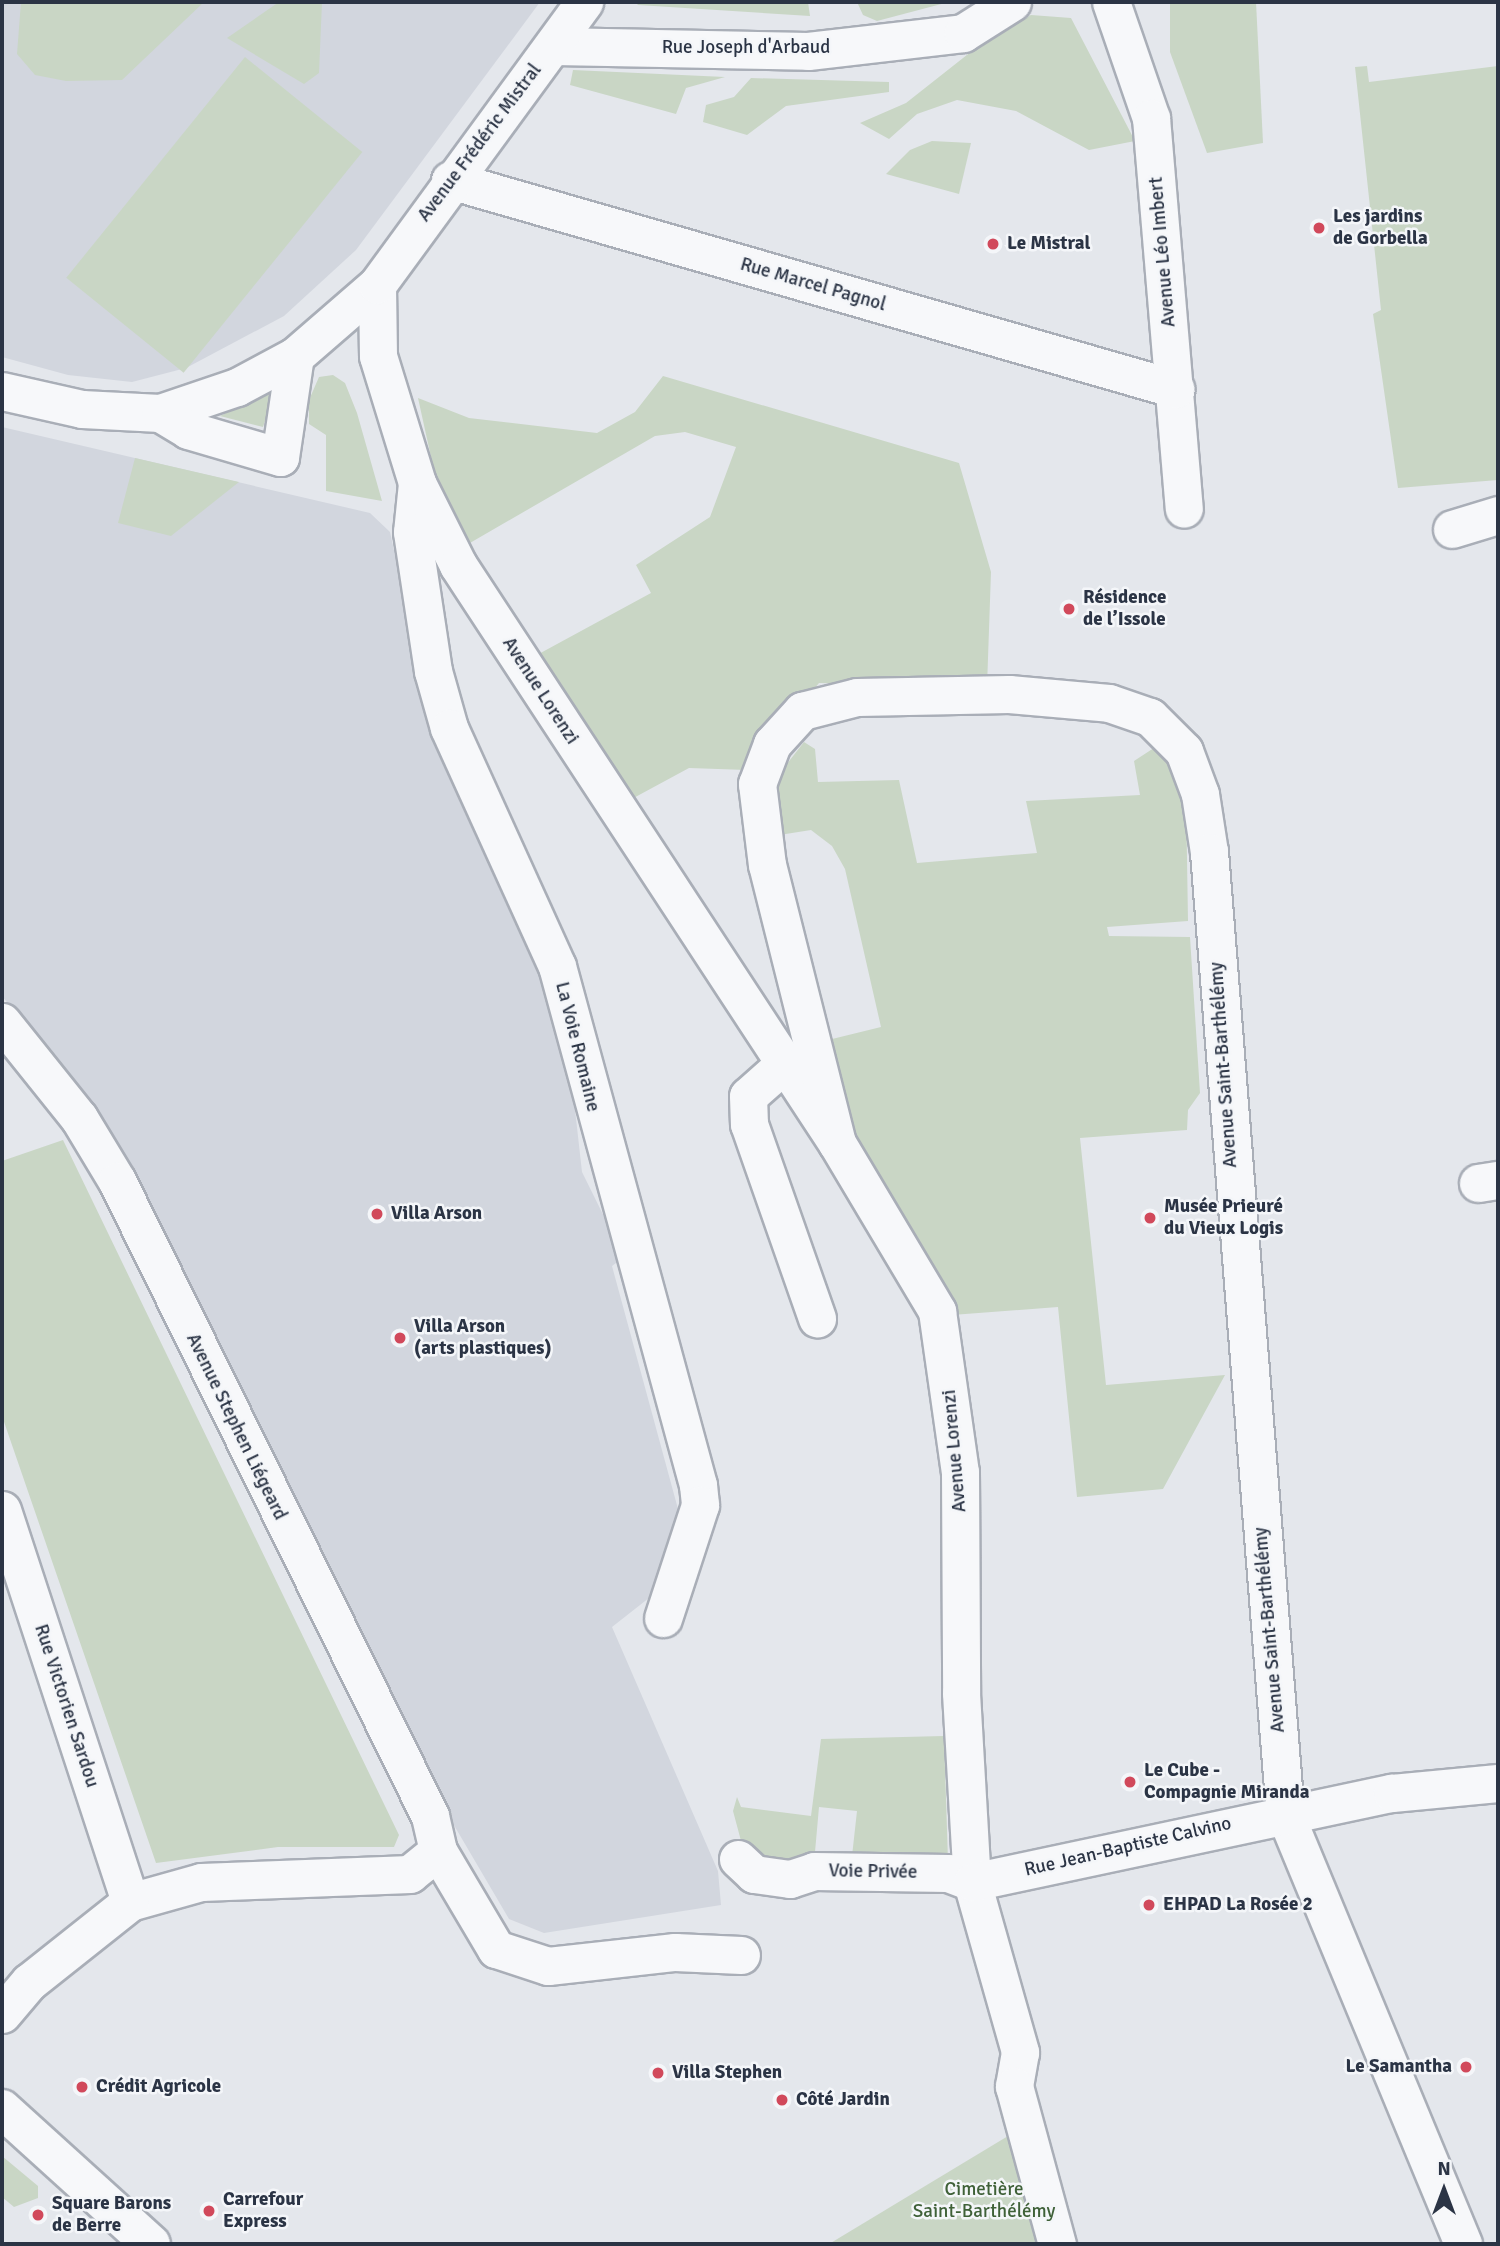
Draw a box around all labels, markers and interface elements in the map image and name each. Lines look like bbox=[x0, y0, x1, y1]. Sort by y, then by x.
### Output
street label: Rue Joseph d'Arbaud bbox=[662, 37, 830, 59]
street label: Avenue Frédéric Mistral bbox=[413, 59, 547, 227]
street label: Avenue Léo Imbert bbox=[1145, 176, 1181, 328]
place label: Les jardins de Gorbella bbox=[1333, 206, 1428, 250]
marker: Les jardins de Gorbella bbox=[1311, 220, 1327, 236]
place label: Le Mistral bbox=[1007, 233, 1090, 255]
marker: Le Mistral bbox=[985, 236, 1001, 252]
street label: Rue Marcel Pagnol bbox=[738, 253, 888, 317]
place label: Résidence de l’Issole bbox=[1083, 587, 1166, 631]
marker: Résidence de l’Issole bbox=[1061, 601, 1077, 617]
street label: Avenue Lorenzi bbox=[497, 633, 583, 749]
street label: Avenue Saint-Barthélémy bbox=[1205, 961, 1243, 1169]
street label: La Voie Romaine bbox=[550, 980, 604, 1114]
place label: Musée Prieuré du Vieux Logis bbox=[1164, 1196, 1283, 1240]
place label: Villa Arson bbox=[391, 1203, 482, 1225]
marker: Villa Arson bbox=[369, 1206, 385, 1222]
marker: Musée Prieuré du Vieux Logis bbox=[1142, 1210, 1158, 1226]
place label: Villa Arson (arts plastiques) bbox=[414, 1316, 552, 1360]
street label: Avenue Stephen Liégeard bbox=[181, 1330, 291, 1524]
marker: Villa Arson (arts plastiques) bbox=[392, 1330, 408, 1346]
street label: Avenue Lorenzi bbox=[938, 1389, 972, 1513]
street label: Avenue Saint-Barthélémy bbox=[1250, 1526, 1290, 1734]
street label: Rue Victorien Sardou bbox=[29, 1622, 103, 1790]
place label: Le Cube - Compagnie Miranda bbox=[1144, 1760, 1309, 1804]
marker: Le Cube - Compagnie Miranda bbox=[1122, 1774, 1138, 1790]
street label: Rue Jean-Baptiste Calvino bbox=[1022, 1812, 1234, 1882]
street label: Voie Privée bbox=[828, 1860, 918, 1884]
place label: EHPAD La Rosée 2 bbox=[1163, 1894, 1313, 1916]
marker: EHPAD La Rosée 2 bbox=[1141, 1897, 1157, 1913]
place label: Le Samantha bbox=[1346, 2056, 1452, 2078]
marker: Le Samantha bbox=[1458, 2059, 1474, 2075]
place label: Villa Stephen bbox=[672, 2062, 782, 2084]
marker: Villa Stephen bbox=[650, 2065, 666, 2081]
place label: Crédit Agricole bbox=[96, 2076, 221, 2098]
marker: Crédit Agricole bbox=[74, 2079, 90, 2095]
place label: Côté Jardin bbox=[796, 2089, 890, 2111]
marker: Côté Jardin bbox=[774, 2092, 790, 2108]
north arrow bbox=[1409, 2155, 1479, 2225]
text: N bbox=[1437, 2157, 1451, 2181]
park label: Cimetière Saint-Barthélémy bbox=[913, 2179, 1055, 2223]
place label: Carrefour Express bbox=[223, 2189, 303, 2233]
place label: Square Barons de Berre bbox=[52, 2193, 171, 2237]
marker: Carrefour Express bbox=[201, 2203, 217, 2219]
marker: Square Barons de Berre bbox=[30, 2207, 46, 2223]

